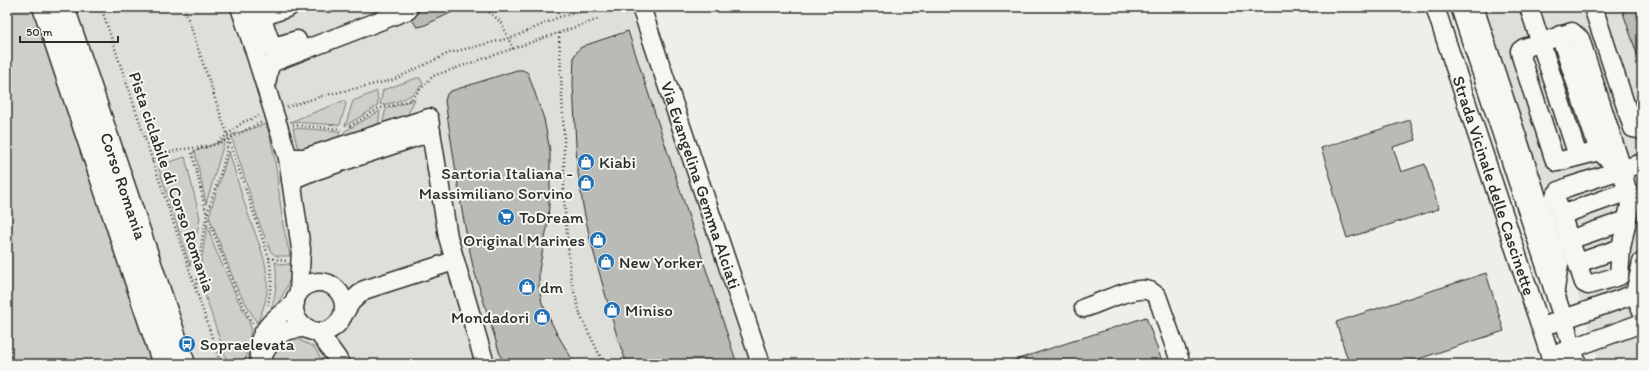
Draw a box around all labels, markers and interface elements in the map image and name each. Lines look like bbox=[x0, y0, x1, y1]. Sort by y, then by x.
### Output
scale bar bbox=[20, 18, 118, 44]
text: 50 m bbox=[26, 25, 52, 39]
street label: Pista ciclabile di Corso Romania bbox=[125, 69, 219, 295]
street label: Strada Vicinale delle Cascinette bbox=[1448, 73, 1540, 298]
street label: Via Evangelina Gemma Alciati bbox=[657, 79, 745, 291]
street label: Corso Romania bbox=[96, 130, 152, 240]
shop icon: Kiabi bbox=[576, 152, 596, 172]
place label: Kiabi bbox=[599, 152, 636, 172]
place label: Sartoria Italiana - Massimiliano Sorvino bbox=[419, 163, 573, 203]
shop icon: Sartoria Italiana - Massimiliano Sorvino bbox=[576, 173, 596, 193]
supermarket icon: ToDream bbox=[496, 207, 516, 227]
place label: ToDream bbox=[519, 207, 584, 227]
place label: Original Marines bbox=[463, 230, 585, 250]
shop icon: Original Marines bbox=[588, 230, 608, 250]
shop icon: New Yorker bbox=[596, 252, 616, 272]
place label: New Yorker bbox=[619, 252, 703, 272]
shop icon: dm bbox=[517, 277, 537, 297]
place label: dm bbox=[540, 277, 563, 297]
shop icon: Miniso bbox=[602, 300, 622, 320]
place label: Miniso bbox=[625, 300, 673, 320]
place label: Mondadori bbox=[451, 307, 529, 327]
shop icon: Mondadori bbox=[532, 307, 552, 327]
bus stop icon: Sopraelevata bbox=[177, 334, 197, 354]
place label: Sopraelevata bbox=[200, 334, 295, 354]

